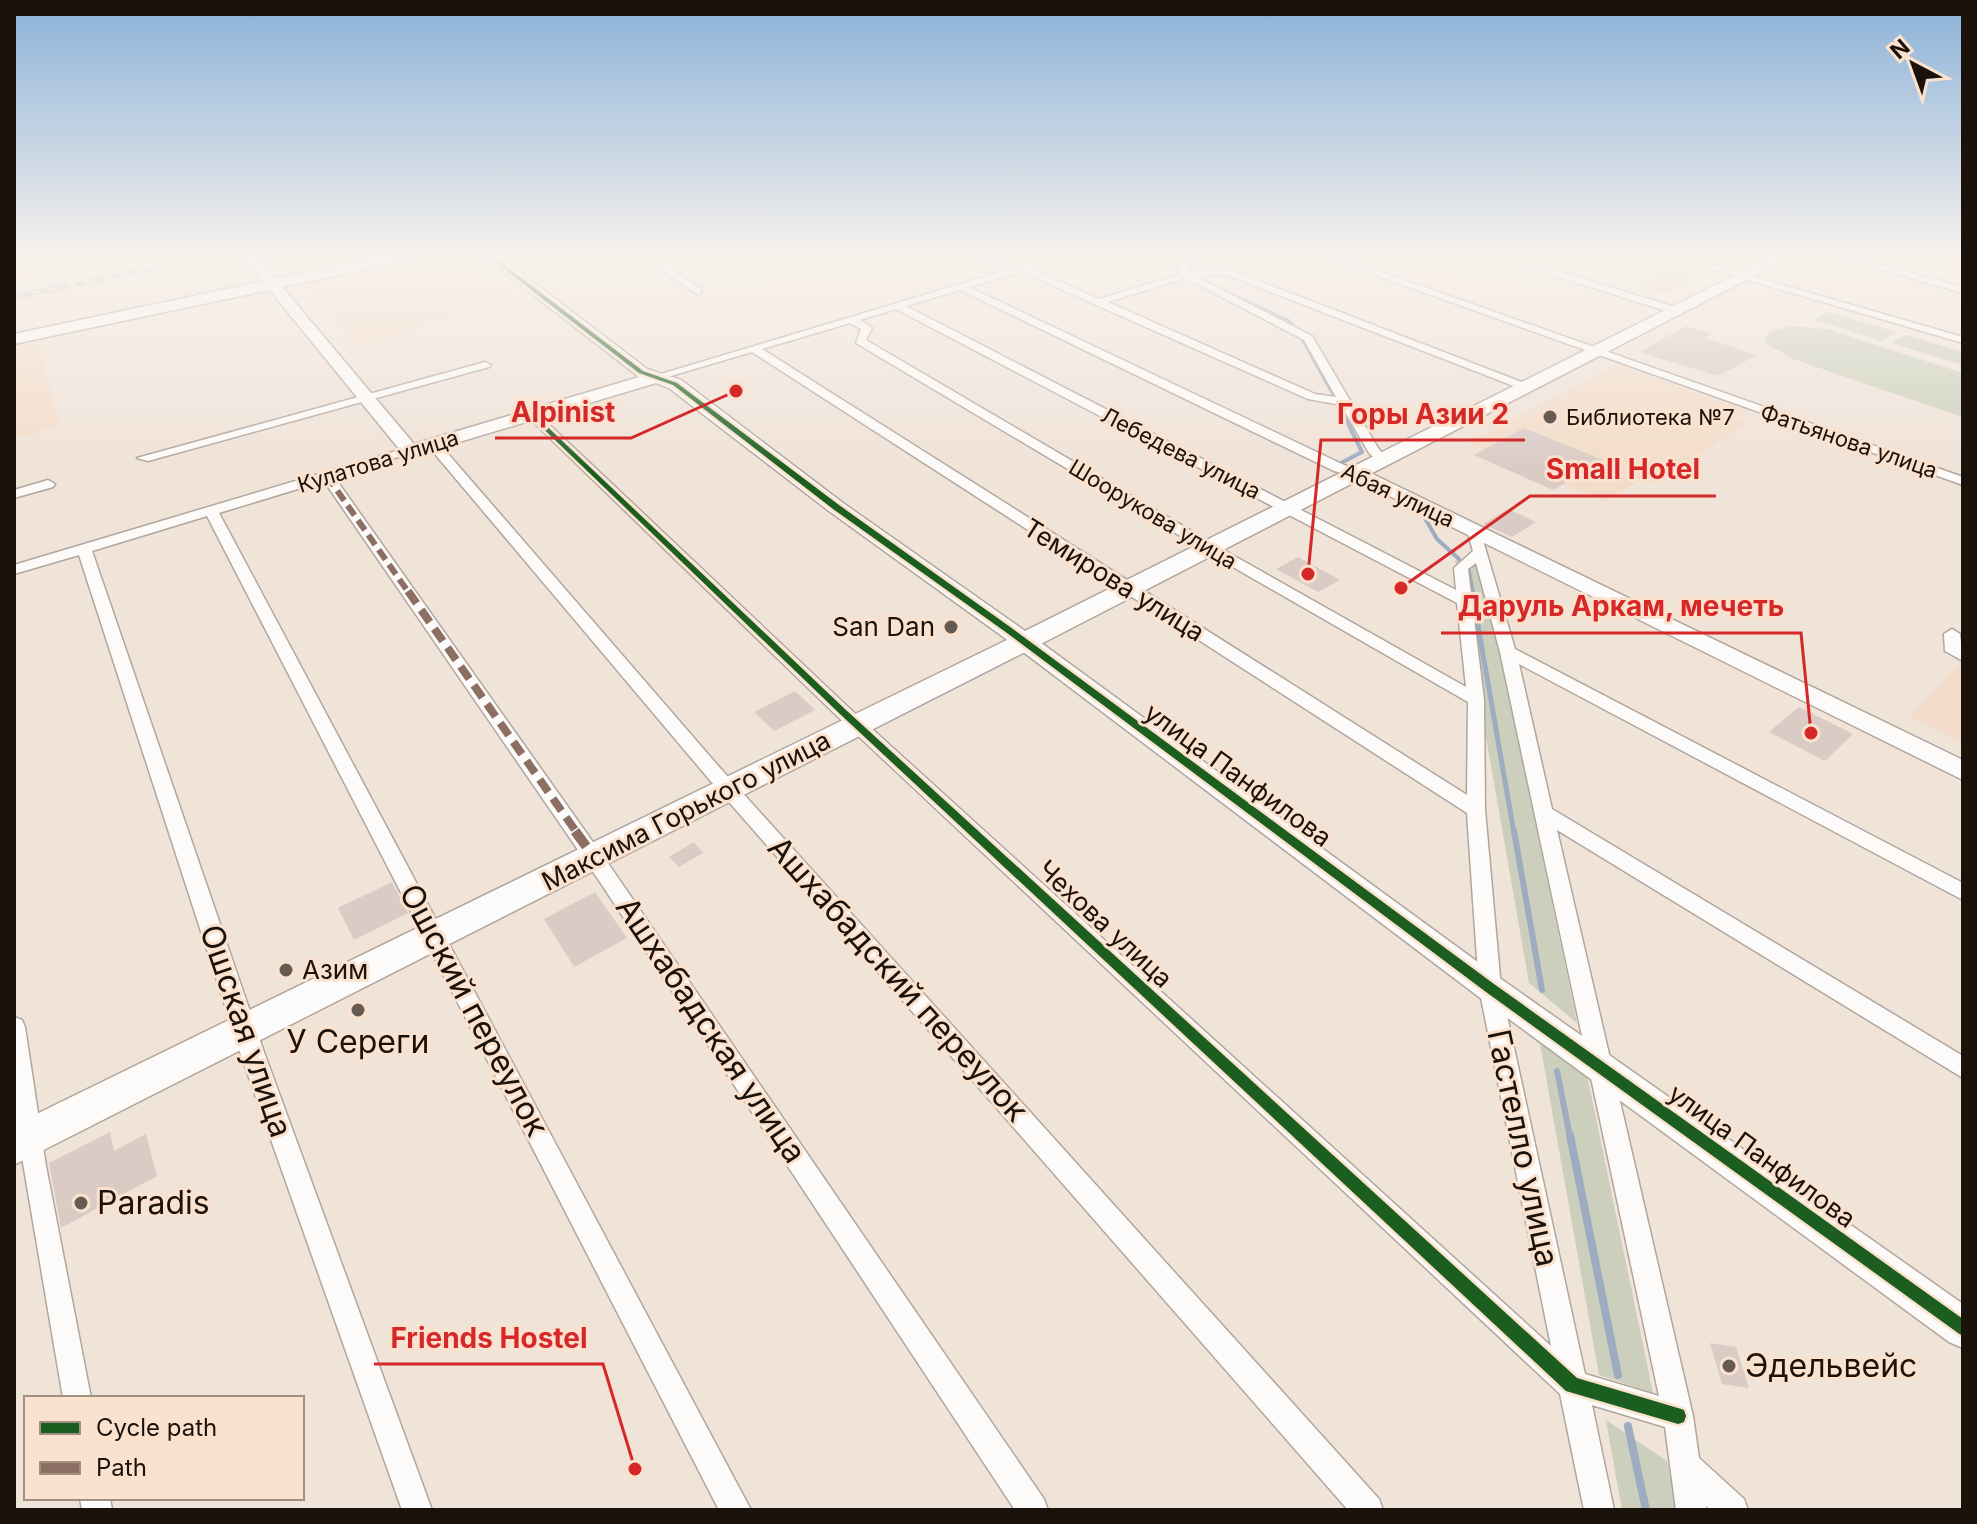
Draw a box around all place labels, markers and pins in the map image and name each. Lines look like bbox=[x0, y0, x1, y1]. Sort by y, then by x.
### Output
callout: Alpinist bbox=[495, 386, 631, 438]
callout: Горы Азии 2 bbox=[1321, 388, 1525, 440]
place label: Библиотека №7 bbox=[1566, 404, 1735, 430]
marker: Библиотека №7 bbox=[1541, 408, 1559, 426]
callout: Small Hotel bbox=[1530, 444, 1716, 496]
callout: Даруль Аркам, мечеть bbox=[1441, 581, 1801, 633]
place label: San Dan bbox=[832, 611, 935, 642]
marker: San Dan bbox=[942, 618, 960, 636]
place label: Азим bbox=[302, 954, 368, 985]
marker: Азим bbox=[277, 961, 295, 979]
marker: У Сереги bbox=[349, 1001, 367, 1019]
place label: У Сереги bbox=[287, 1022, 429, 1061]
place label: Paradis bbox=[97, 1183, 210, 1222]
marker: Paradis bbox=[72, 1194, 90, 1212]
callout: Friends Hostel bbox=[374, 1312, 603, 1364]
place label: Эдельвейс bbox=[1745, 1346, 1917, 1385]
marker: Эдельвейс bbox=[1720, 1357, 1738, 1375]

